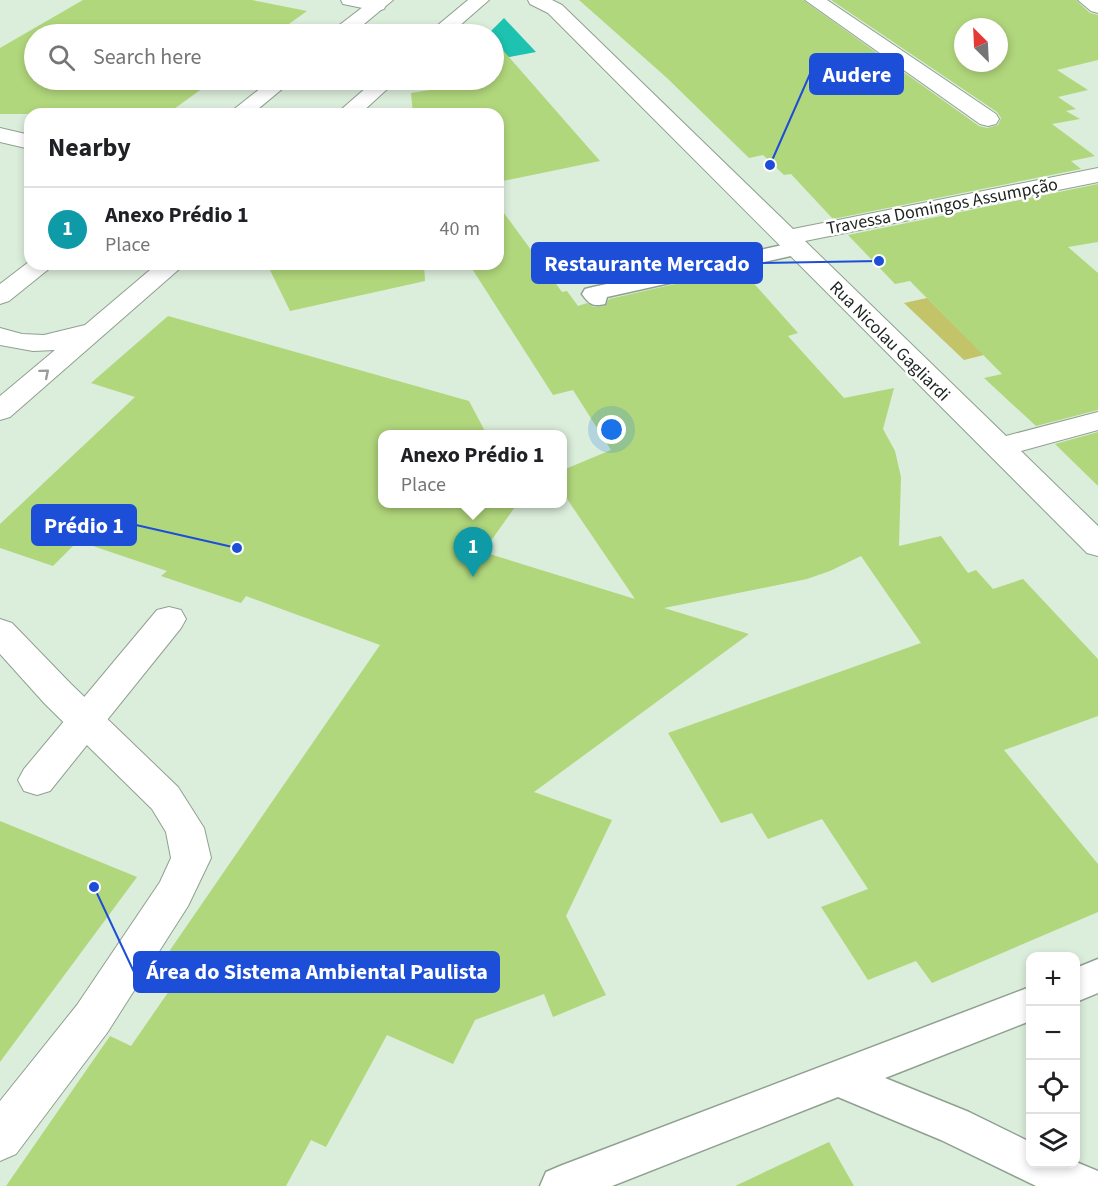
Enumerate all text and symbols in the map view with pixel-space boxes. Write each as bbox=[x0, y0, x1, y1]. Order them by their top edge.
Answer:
north arrow bbox=[954, 18, 1008, 72]
search box bbox=[24, 24, 504, 90]
icon: search bbox=[45, 41, 78, 74]
text: Search here bbox=[93, 41, 201, 73]
callout: Audere bbox=[810, 54, 903, 94]
text: Audere bbox=[822, 59, 892, 91]
text: Nearby bbox=[48, 129, 131, 166]
street label: Travessa Domingos Assumpção bbox=[824, 172, 1060, 241]
text: Anexo Prédio 1 bbox=[105, 199, 249, 231]
text: 1 bbox=[62, 215, 73, 243]
text: 40 m bbox=[440, 215, 480, 243]
text: Place bbox=[105, 231, 150, 259]
callout: Restaurante Mercado bbox=[532, 243, 762, 283]
text: Restaurante Mercado bbox=[544, 248, 750, 280]
street label: Rua Nicolau Gagliardi bbox=[824, 276, 955, 407]
one-way arrow bbox=[38, 370, 49, 381]
your location bbox=[597, 415, 626, 444]
popup bbox=[378, 430, 567, 508]
text: Anexo Prédio 1 bbox=[401, 439, 544, 471]
text: Place bbox=[401, 471, 446, 499]
callout: Prédio 1 bbox=[32, 505, 136, 545]
text: Prédio 1 bbox=[44, 510, 124, 542]
pin: 1 bbox=[454, 528, 492, 577]
callout: Área do Sistema Ambiental Paulista bbox=[134, 952, 499, 992]
map controls bbox=[1026, 952, 1080, 1168]
button: + bbox=[1026, 952, 1080, 1006]
text: Área do Sistema Ambiental Paulista bbox=[145, 956, 488, 988]
button: − bbox=[1026, 1006, 1080, 1060]
button: locate bbox=[1026, 1060, 1080, 1114]
button: layers bbox=[1026, 1114, 1080, 1168]

